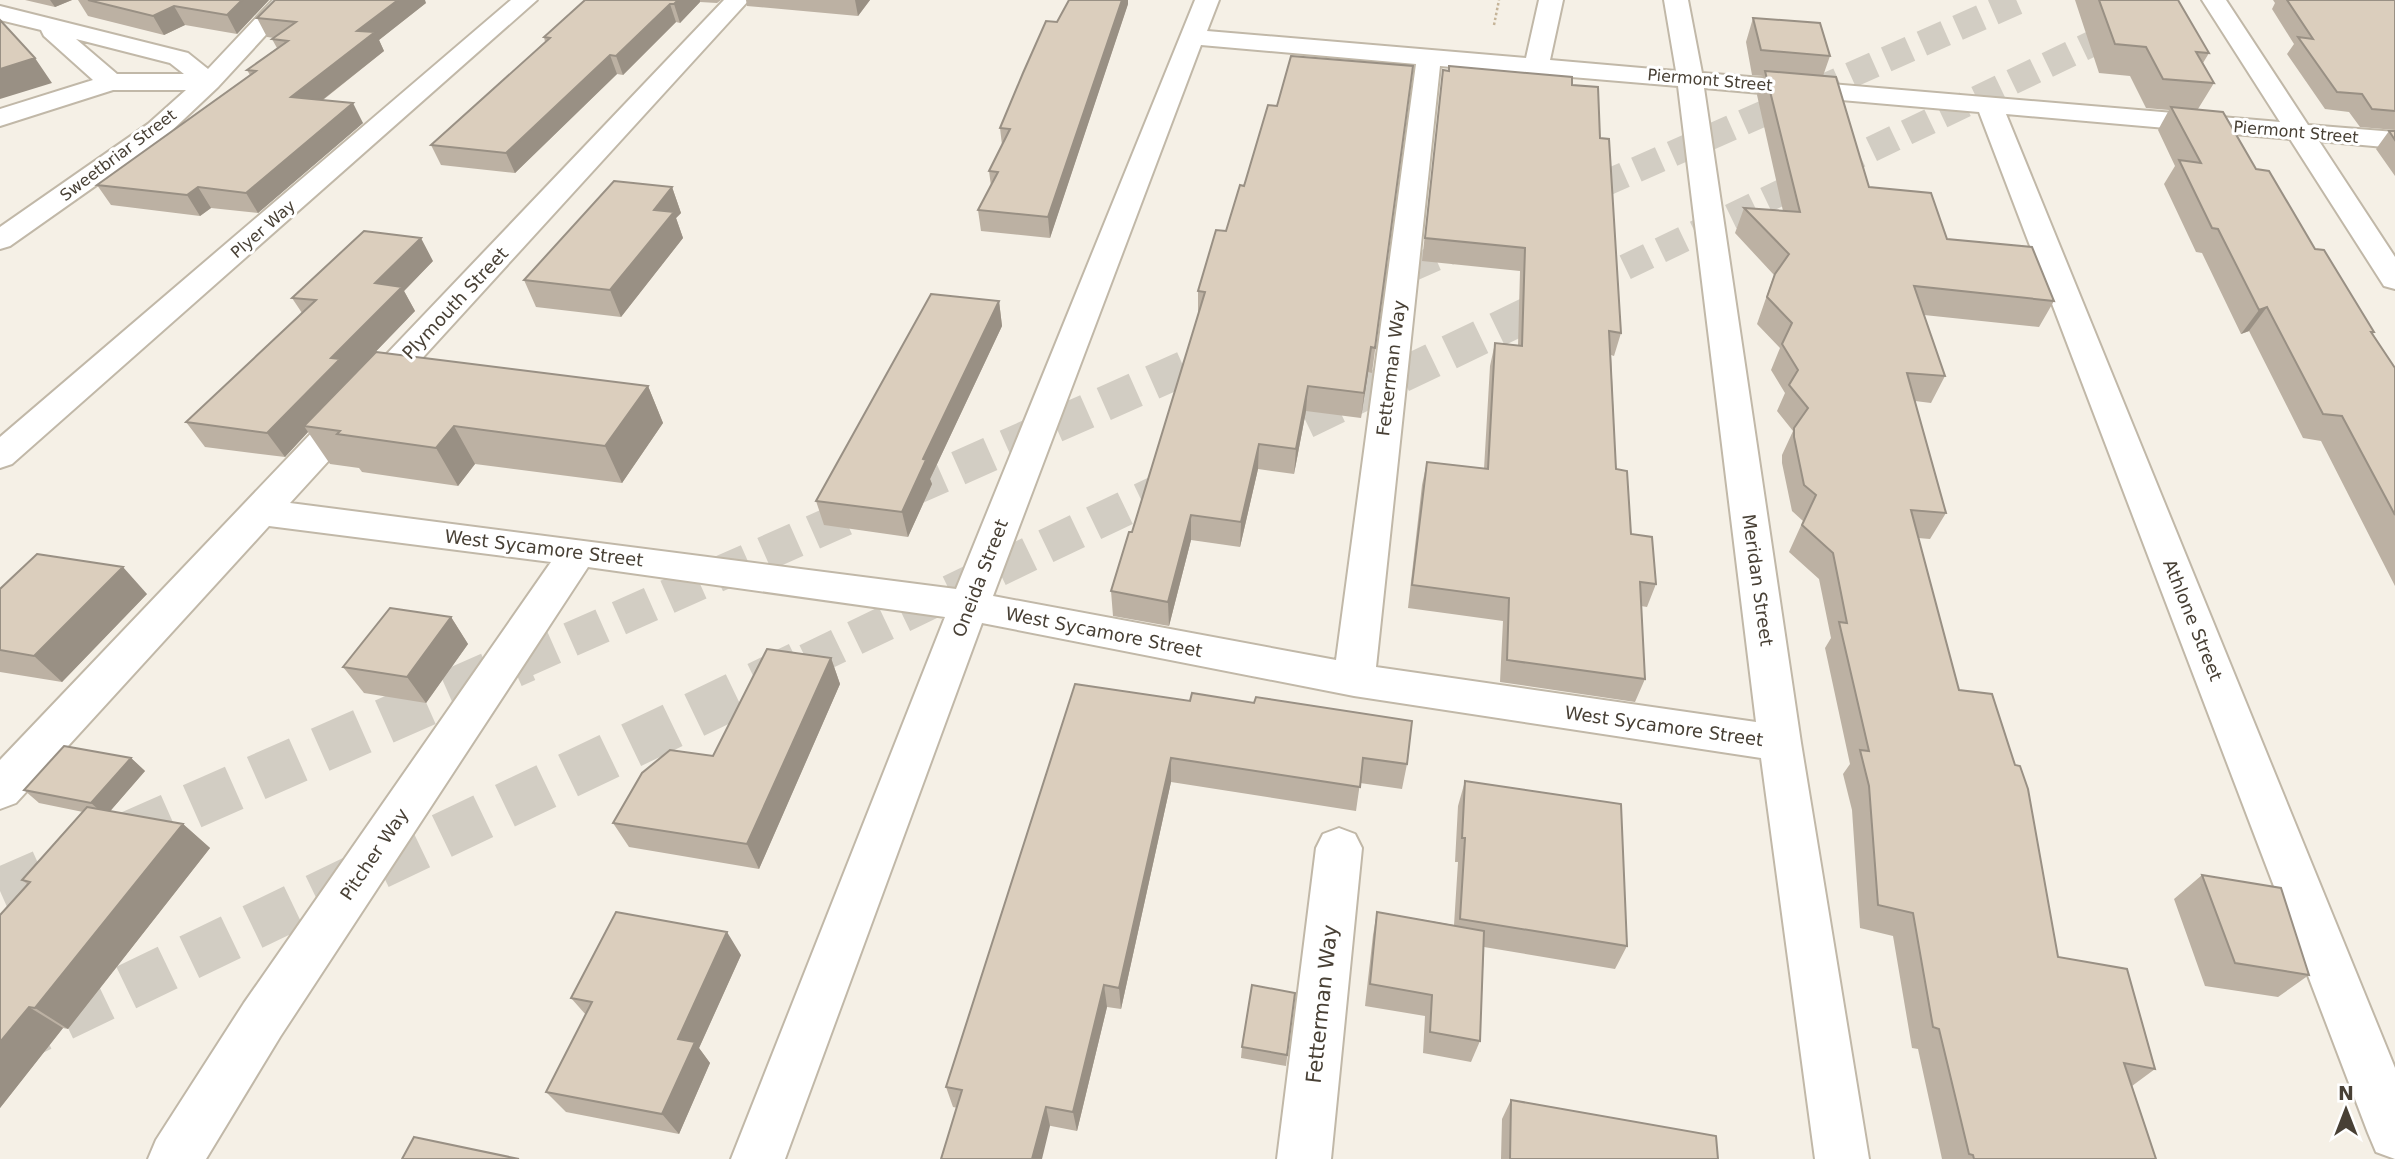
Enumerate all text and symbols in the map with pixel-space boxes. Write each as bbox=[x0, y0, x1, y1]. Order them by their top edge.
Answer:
street label: Piermont Street bbox=[1647, 65, 1773, 95]
street label: Sweetbriar Street bbox=[56, 105, 180, 205]
street label: Piermont Street bbox=[2233, 117, 2359, 147]
street label: Plyer Way bbox=[227, 196, 299, 262]
street label: Plymouth Street bbox=[398, 243, 512, 363]
street label: Fetterman Way bbox=[1372, 299, 1410, 437]
street label: Meridan Street bbox=[1738, 513, 1778, 647]
street label: Oneida Street bbox=[948, 516, 1012, 640]
street label: West Sycamore Street bbox=[443, 525, 645, 571]
street label: Athlone Street bbox=[2159, 556, 2227, 684]
street label: West Sycamore Street bbox=[1004, 603, 1204, 661]
street label: West Sycamore Street bbox=[1563, 702, 1765, 750]
street label: Pitcher Way bbox=[336, 804, 413, 904]
street label: Fetterman Way bbox=[1302, 923, 1342, 1085]
north arrow bbox=[2311, 1075, 2381, 1145]
text: N bbox=[2338, 1082, 2354, 1104]

